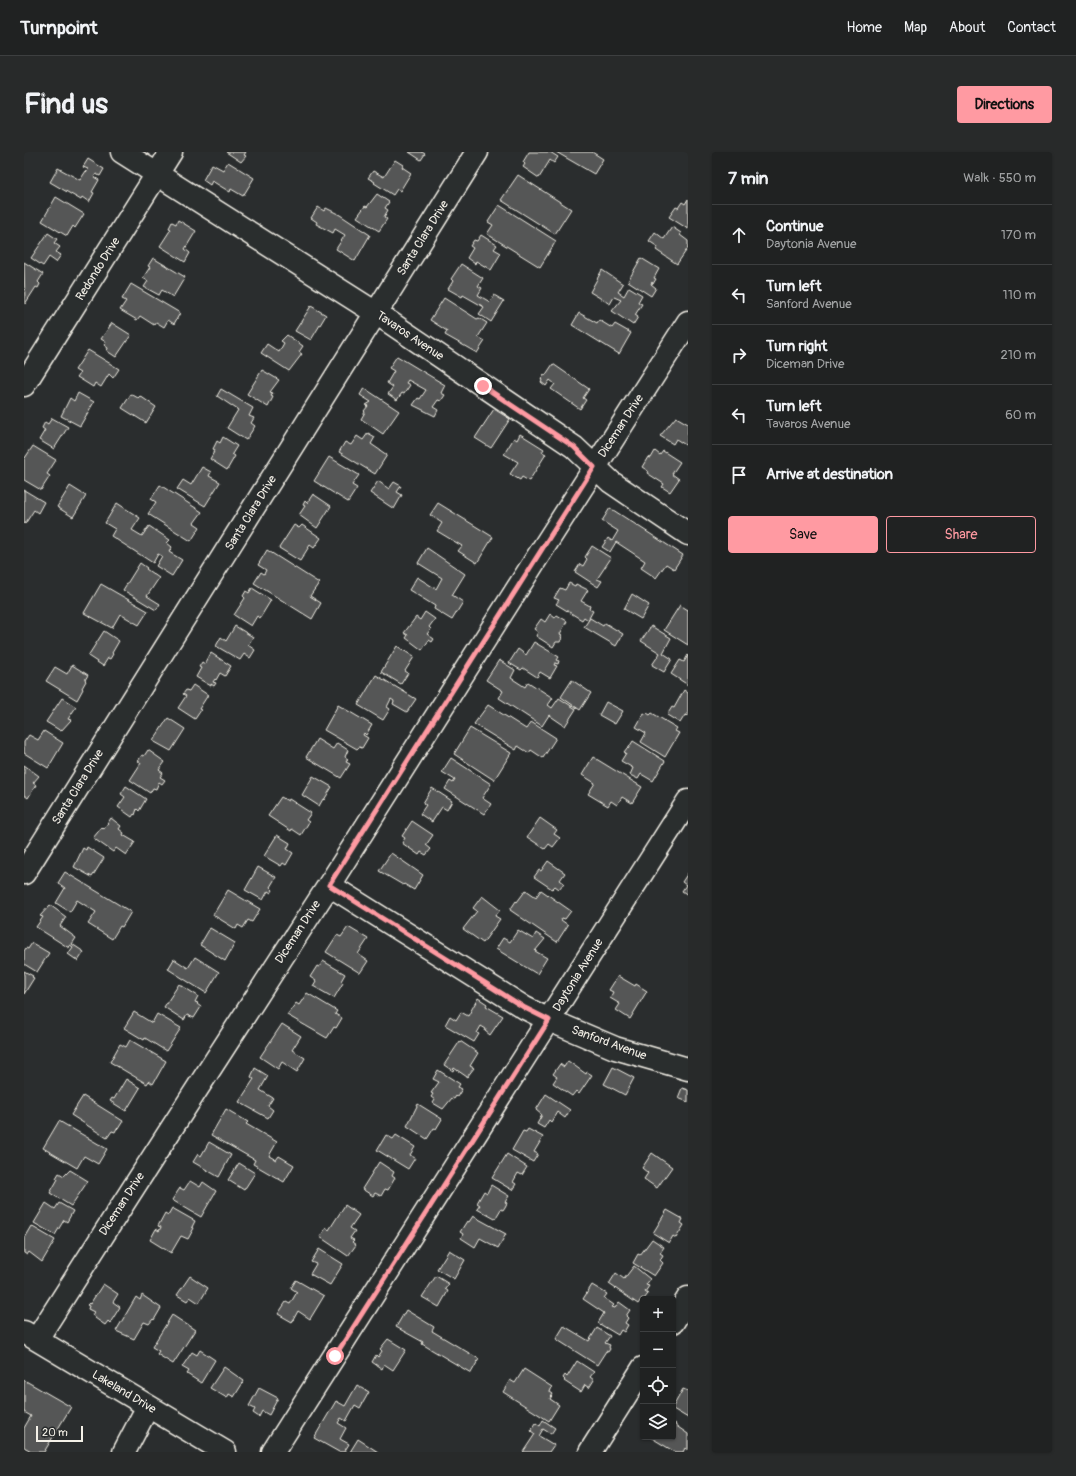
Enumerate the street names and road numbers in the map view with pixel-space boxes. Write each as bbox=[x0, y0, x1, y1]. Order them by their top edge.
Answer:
street label: Santa Clara Drive bbox=[394, 198, 452, 278]
street label: Redondo Drive bbox=[73, 234, 123, 303]
street label: Tavaros Avenue bbox=[374, 308, 447, 364]
street label: Diceman Drive bbox=[595, 391, 647, 460]
street label: Santa Clara Drive bbox=[222, 473, 280, 553]
street label: Santa Clara Drive bbox=[49, 747, 107, 827]
street label: Diceman Drive bbox=[272, 897, 324, 966]
street label: Daytonia Avenue bbox=[550, 936, 606, 1014]
street label: Sanford Avenue bbox=[569, 1022, 649, 1064]
street label: Diceman Drive bbox=[96, 1169, 148, 1238]
street label: Lakeland Drive bbox=[89, 1367, 159, 1417]

